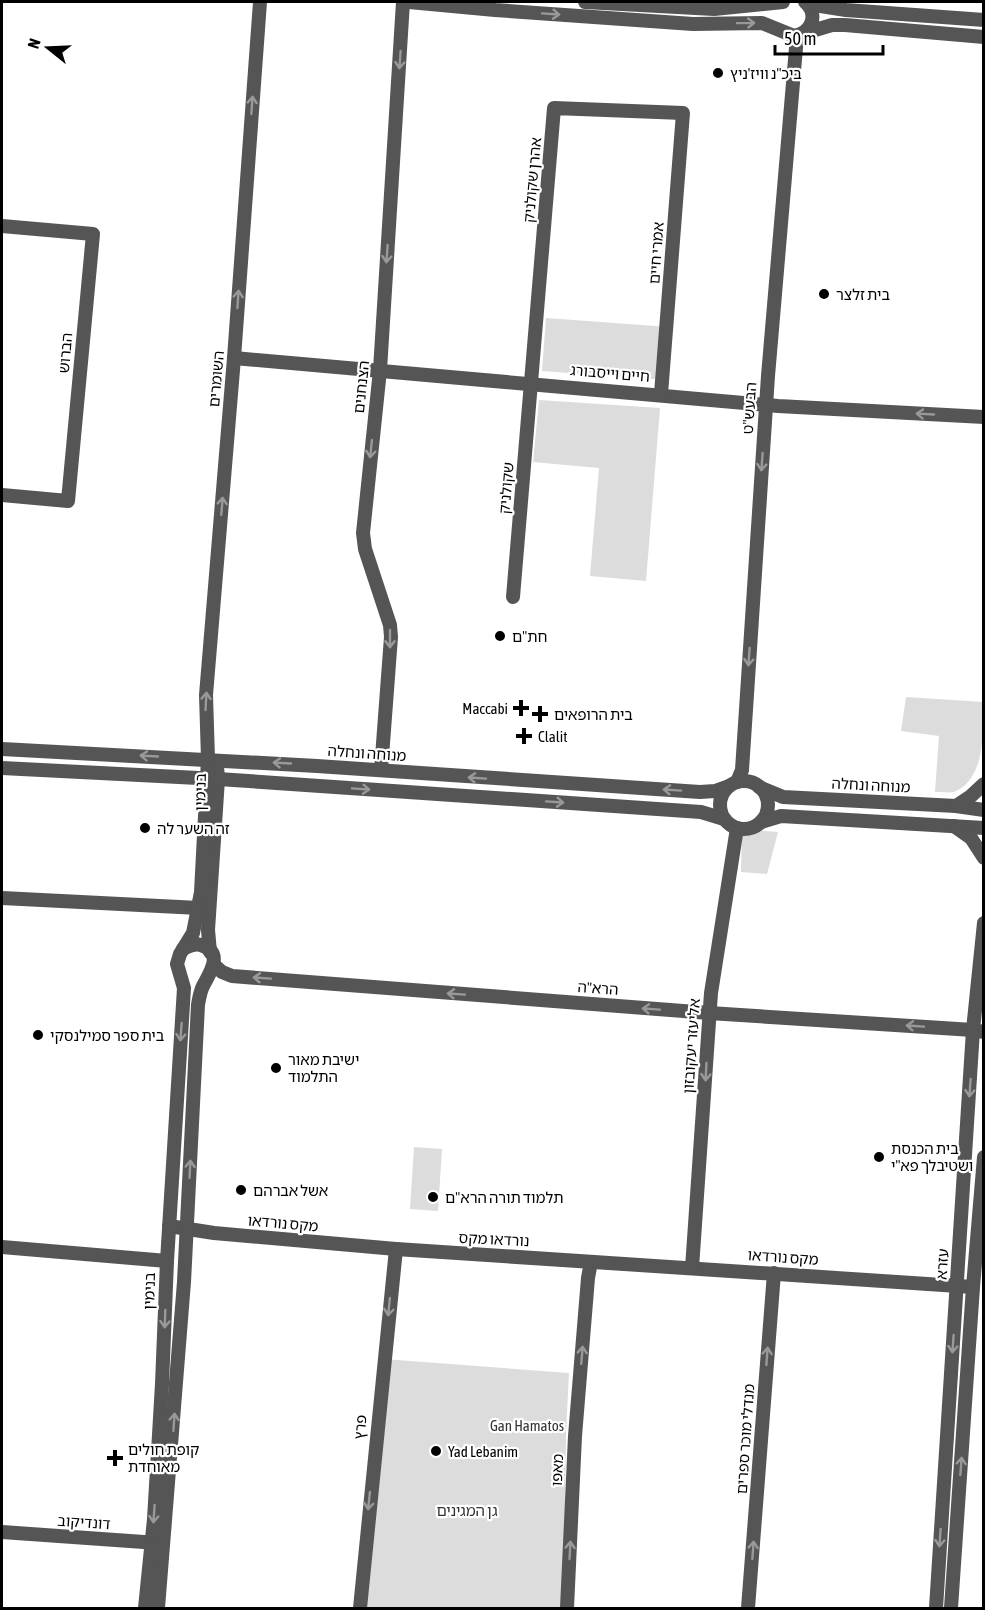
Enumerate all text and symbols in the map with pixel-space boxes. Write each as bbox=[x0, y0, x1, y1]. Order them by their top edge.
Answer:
one-way arrow bbox=[541, 8, 561, 19]
one-way arrow bbox=[735, 17, 755, 28]
north arrow bbox=[18, 18, 78, 78]
scale bar bbox=[775, 18, 883, 56]
text: 50 m bbox=[784, 28, 816, 49]
text: N bbox=[24, 36, 44, 51]
one-way arrow bbox=[394, 49, 405, 69]
place label: ביכ"נ וויז'ניץ bbox=[730, 65, 802, 82]
marker: ביכ"נ וויז'ניץ bbox=[711, 66, 725, 80]
one-way arrow bbox=[246, 95, 257, 115]
street label: אהרן שקולניק bbox=[520, 137, 544, 223]
street label: אמרי חיים bbox=[645, 221, 667, 285]
one-way arrow bbox=[382, 244, 393, 264]
place label: בית זלצר bbox=[836, 286, 890, 303]
marker: בית זלצר bbox=[817, 287, 831, 301]
one-way arrow bbox=[233, 290, 244, 310]
street label: הברוש bbox=[55, 332, 75, 374]
street label: השומרים bbox=[205, 350, 227, 408]
street label: הצנחנים bbox=[350, 360, 372, 414]
street label: חיים וייסבורג bbox=[569, 361, 651, 385]
street label: הבעש"ט bbox=[739, 381, 759, 435]
one-way arrow bbox=[916, 408, 936, 419]
one-way arrow bbox=[366, 438, 377, 458]
one-way arrow bbox=[756, 452, 767, 472]
street label: שקולניק bbox=[495, 461, 517, 515]
one-way arrow bbox=[217, 497, 228, 517]
place label: חת"ם bbox=[512, 628, 547, 645]
one-way arrow bbox=[384, 629, 396, 649]
marker: חת"ם bbox=[493, 629, 507, 643]
one-way arrow bbox=[743, 646, 754, 666]
one-way arrow bbox=[201, 691, 212, 711]
marker: Maccabi bbox=[512, 699, 530, 717]
place label: Maccabi bbox=[462, 700, 508, 717]
marker: בית הרופאים bbox=[531, 705, 549, 723]
place label: בית הרופאים bbox=[554, 706, 633, 723]
marker: Clalit bbox=[515, 727, 533, 745]
place label: Clalit bbox=[538, 728, 567, 745]
street label: מנוחה ונחלה bbox=[327, 742, 407, 764]
one-way arrow bbox=[140, 751, 160, 762]
one-way arrow bbox=[273, 758, 293, 769]
one-way arrow bbox=[468, 772, 487, 783]
street label: בנימין bbox=[191, 773, 209, 811]
street label: מנוחה ונחלה bbox=[831, 774, 911, 796]
one-way arrow bbox=[350, 783, 370, 794]
one-way arrow bbox=[662, 784, 682, 795]
one-way arrow bbox=[545, 797, 565, 808]
place label: זה השער לה bbox=[157, 820, 230, 837]
marker: זה השער לה bbox=[138, 821, 152, 835]
one-way arrow bbox=[252, 972, 272, 983]
street label: הרא"ה bbox=[577, 978, 619, 998]
one-way arrow bbox=[447, 988, 467, 999]
street label: אליעזר יעקובזון bbox=[679, 998, 703, 1094]
one-way arrow bbox=[641, 1003, 661, 1014]
one-way arrow bbox=[906, 1020, 926, 1031]
one-way arrow bbox=[176, 1022, 187, 1042]
place label: בית ספר סמילנסקי bbox=[50, 1027, 165, 1044]
marker: בית ספר סמילנסקי bbox=[31, 1028, 45, 1042]
place label: ישיבת מאור התלמוד bbox=[288, 1051, 359, 1085]
marker: ישיבת מאור התלמוד bbox=[269, 1061, 283, 1075]
one-way arrow bbox=[700, 1061, 711, 1081]
one-way arrow bbox=[964, 1078, 975, 1098]
place label: בית הכנסת ושטיבלך פא"י bbox=[891, 1140, 973, 1174]
marker: בית הכנסת ושטיבלך פא"י bbox=[872, 1150, 886, 1164]
one-way arrow bbox=[184, 1160, 196, 1180]
place label: אשל אברהם bbox=[253, 1182, 328, 1199]
marker: אשל אברהם bbox=[234, 1183, 248, 1197]
place label: תלמוד תורה הרא"ם bbox=[445, 1189, 563, 1206]
marker: תלמוד תורה הרא"ם bbox=[426, 1190, 440, 1204]
street label: מקס נורדאו bbox=[247, 1211, 319, 1235]
street label: נורדאו מקס bbox=[458, 1229, 530, 1249]
street label: מקס נורדאו bbox=[747, 1246, 819, 1268]
street label: עזרא bbox=[932, 1248, 952, 1280]
street label: בנימין bbox=[140, 1271, 158, 1310]
one-way arrow bbox=[384, 1297, 395, 1317]
one-way arrow bbox=[159, 1309, 170, 1329]
one-way arrow bbox=[947, 1333, 958, 1353]
one-way arrow bbox=[577, 1346, 588, 1366]
one-way arrow bbox=[762, 1346, 773, 1366]
street label: מנדלי מוכר ספרים bbox=[733, 1383, 757, 1495]
one-way arrow bbox=[168, 1413, 179, 1433]
street label: פרץ bbox=[350, 1414, 370, 1440]
park label: Gan Hamatos bbox=[490, 1417, 564, 1434]
place label: קופת חולים מאוחדת bbox=[128, 1441, 199, 1475]
place label: Yad Lebanim bbox=[448, 1443, 518, 1460]
marker: Yad Lebanim bbox=[429, 1444, 443, 1458]
marker: קופת חולים מאוחדת bbox=[106, 1449, 124, 1467]
street label: מאפו bbox=[548, 1453, 566, 1487]
one-way arrow bbox=[955, 1457, 966, 1477]
one-way arrow bbox=[363, 1491, 374, 1511]
park label: גן המגינים bbox=[436, 1502, 498, 1519]
one-way arrow bbox=[148, 1503, 159, 1523]
street label: דונדיקוב bbox=[57, 1512, 111, 1532]
one-way arrow bbox=[935, 1528, 946, 1548]
one-way arrow bbox=[564, 1541, 575, 1561]
one-way arrow bbox=[748, 1541, 759, 1561]

